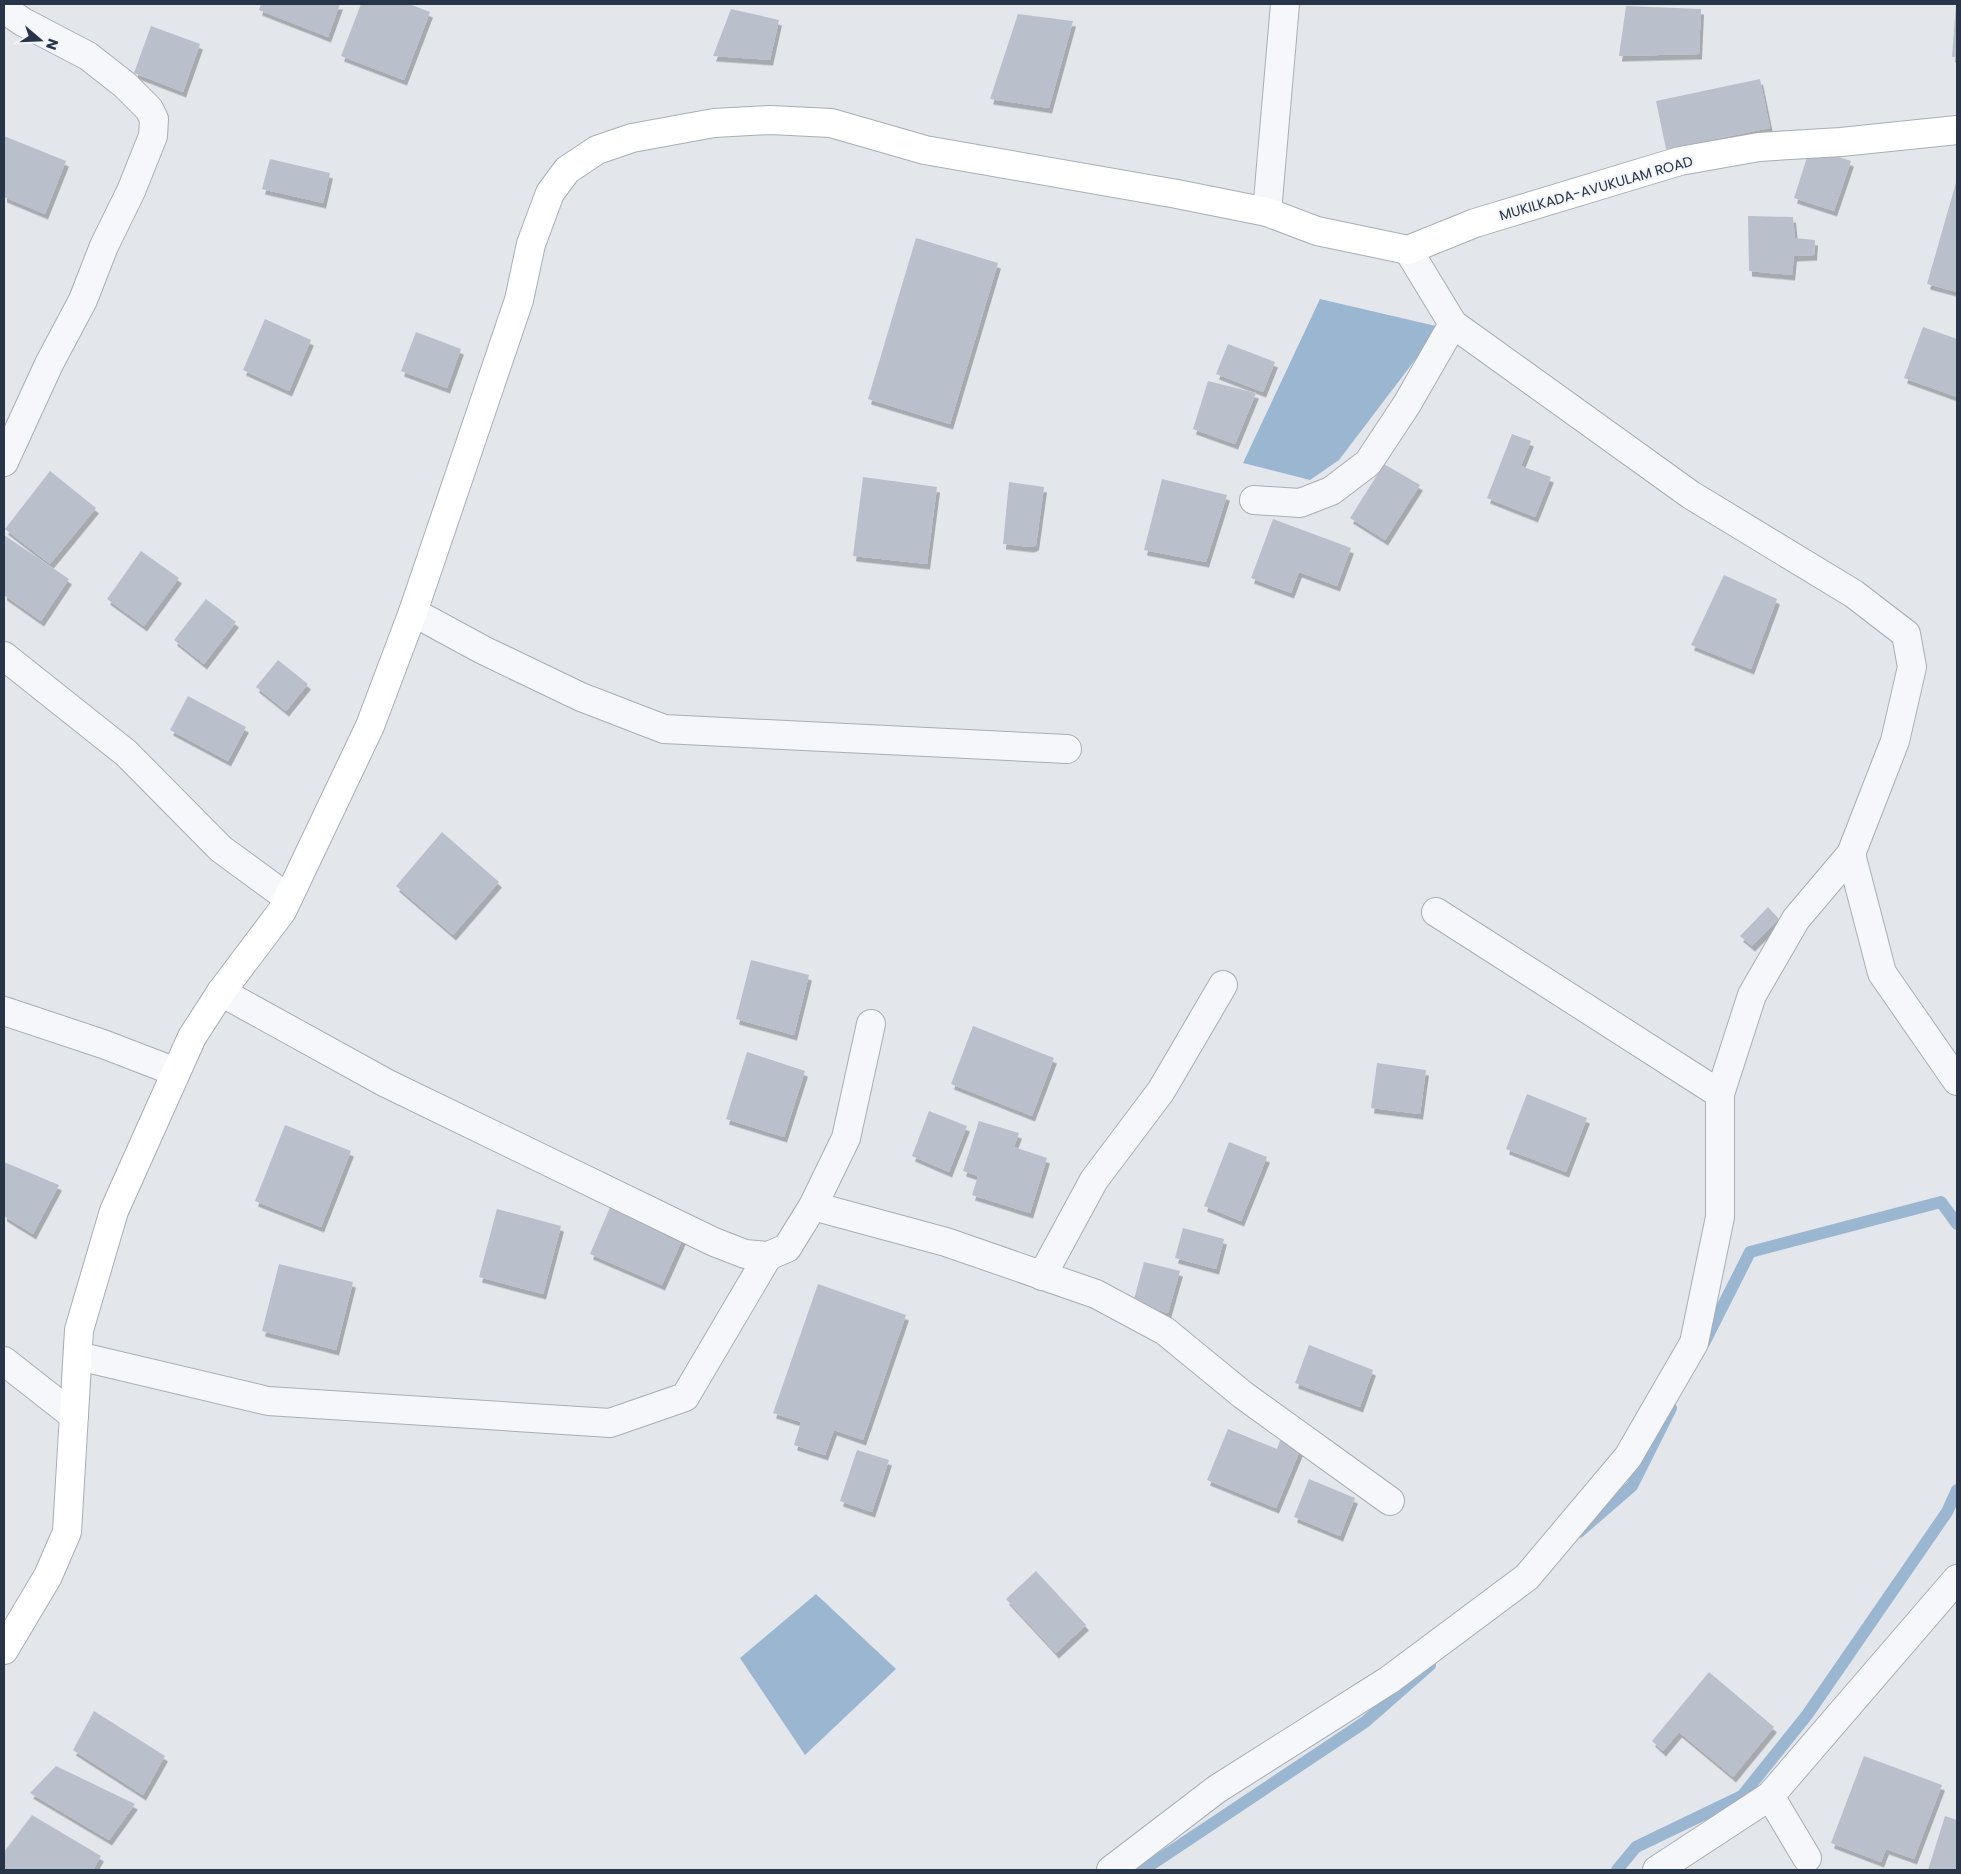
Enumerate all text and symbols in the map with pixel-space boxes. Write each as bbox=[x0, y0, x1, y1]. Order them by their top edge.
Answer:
north arrow bbox=[15, 15, 65, 65]
text: N bbox=[41, 36, 63, 52]
street label: MUKILKADA-AVUKULAM ROAD bbox=[1497, 151, 1695, 225]

